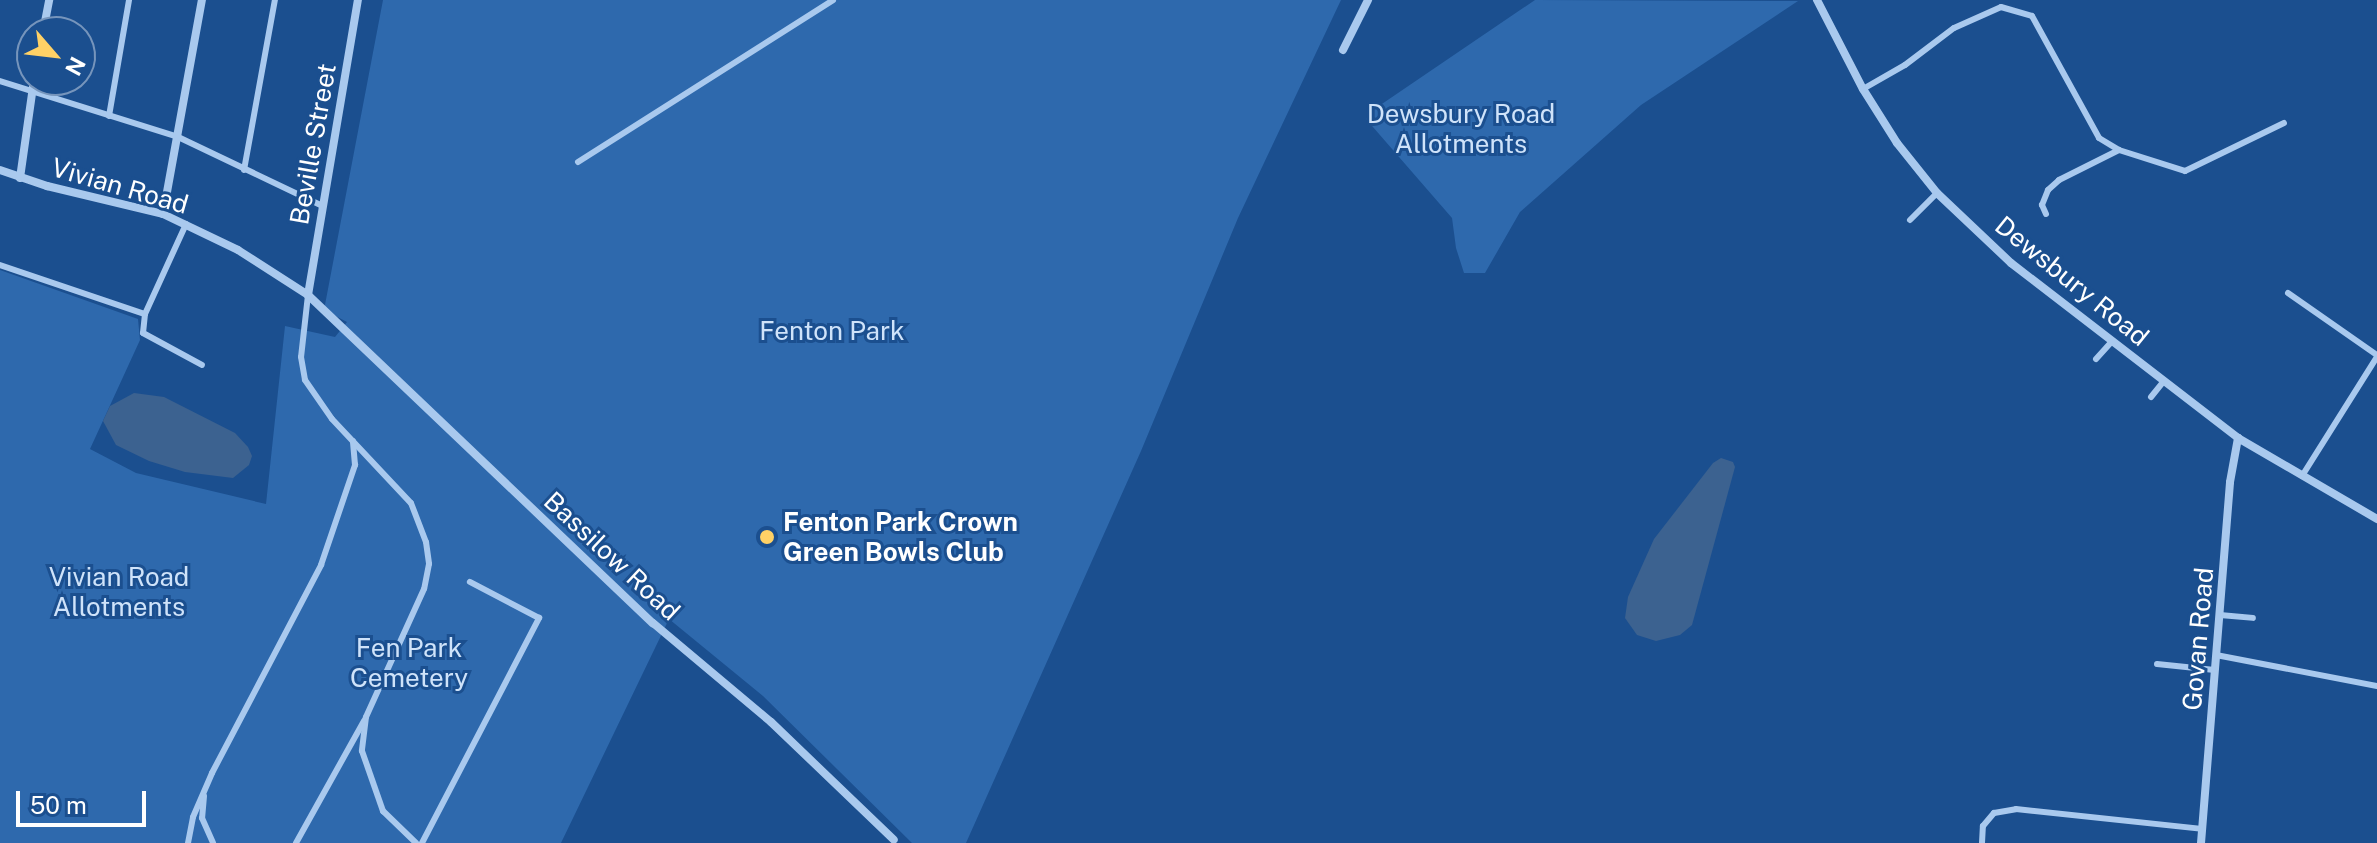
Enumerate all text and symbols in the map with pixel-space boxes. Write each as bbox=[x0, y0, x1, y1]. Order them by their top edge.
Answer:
north arrow bbox=[16, 16, 96, 96]
text: N bbox=[60, 53, 91, 80]
street label: Beville Street bbox=[283, 61, 343, 227]
park label: Dewsbury Road Allotments bbox=[1367, 98, 1555, 160]
street label: Vivian Road bbox=[48, 152, 192, 220]
street label: Dewsbury Road bbox=[1989, 209, 2155, 353]
park label: Fenton Park bbox=[759, 315, 905, 347]
street label: Bassilow Road bbox=[538, 485, 686, 627]
place label: Fenton Park Crown Green Bowls Club bbox=[783, 506, 1018, 568]
marker: Fenton Park Crown Green Bowls Club bbox=[758, 528, 776, 546]
park label: Vivian Road Allotments bbox=[49, 561, 189, 622]
street label: Govan Road bbox=[2176, 566, 2220, 712]
park label: Fen Park Cemetery bbox=[350, 632, 468, 694]
scale bar bbox=[20, 775, 150, 825]
text: 50 m bbox=[30, 791, 87, 819]

